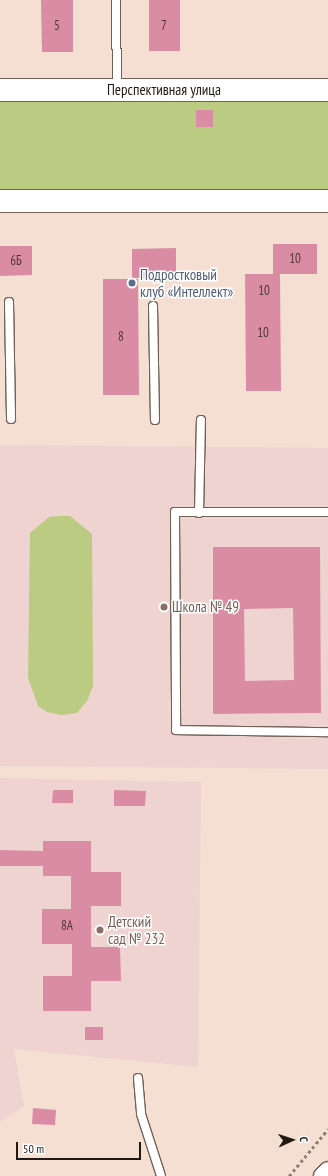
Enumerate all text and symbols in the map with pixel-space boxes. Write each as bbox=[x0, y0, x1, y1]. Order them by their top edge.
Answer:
house number: 5 bbox=[54, 18, 60, 34]
house number: 7 bbox=[161, 18, 167, 34]
street label: Перспективная улица bbox=[107, 81, 221, 99]
house number: 10 bbox=[289, 251, 301, 267]
house number: 6Б bbox=[10, 253, 22, 269]
place label: Подростковый клуб «Интеллект» bbox=[140, 265, 233, 300]
marker: Подростковый клуб «Интеллект» bbox=[127, 278, 137, 288]
house number: 10 bbox=[258, 283, 270, 299]
house number: 10 bbox=[257, 325, 269, 341]
house number: 8 bbox=[118, 329, 124, 345]
place label: Школа № 49 bbox=[172, 598, 239, 616]
marker: Школа № 49 bbox=[159, 602, 169, 612]
place label: Детский сад № 232 bbox=[108, 912, 165, 947]
house number: 8А bbox=[61, 918, 73, 934]
marker: Детский сад № 232 bbox=[95, 925, 105, 935]
north arrow bbox=[272, 1120, 312, 1160]
scale bar bbox=[18, 1134, 143, 1160]
text: С bbox=[297, 1136, 311, 1142]
text: 50 m bbox=[23, 1141, 44, 1156]

